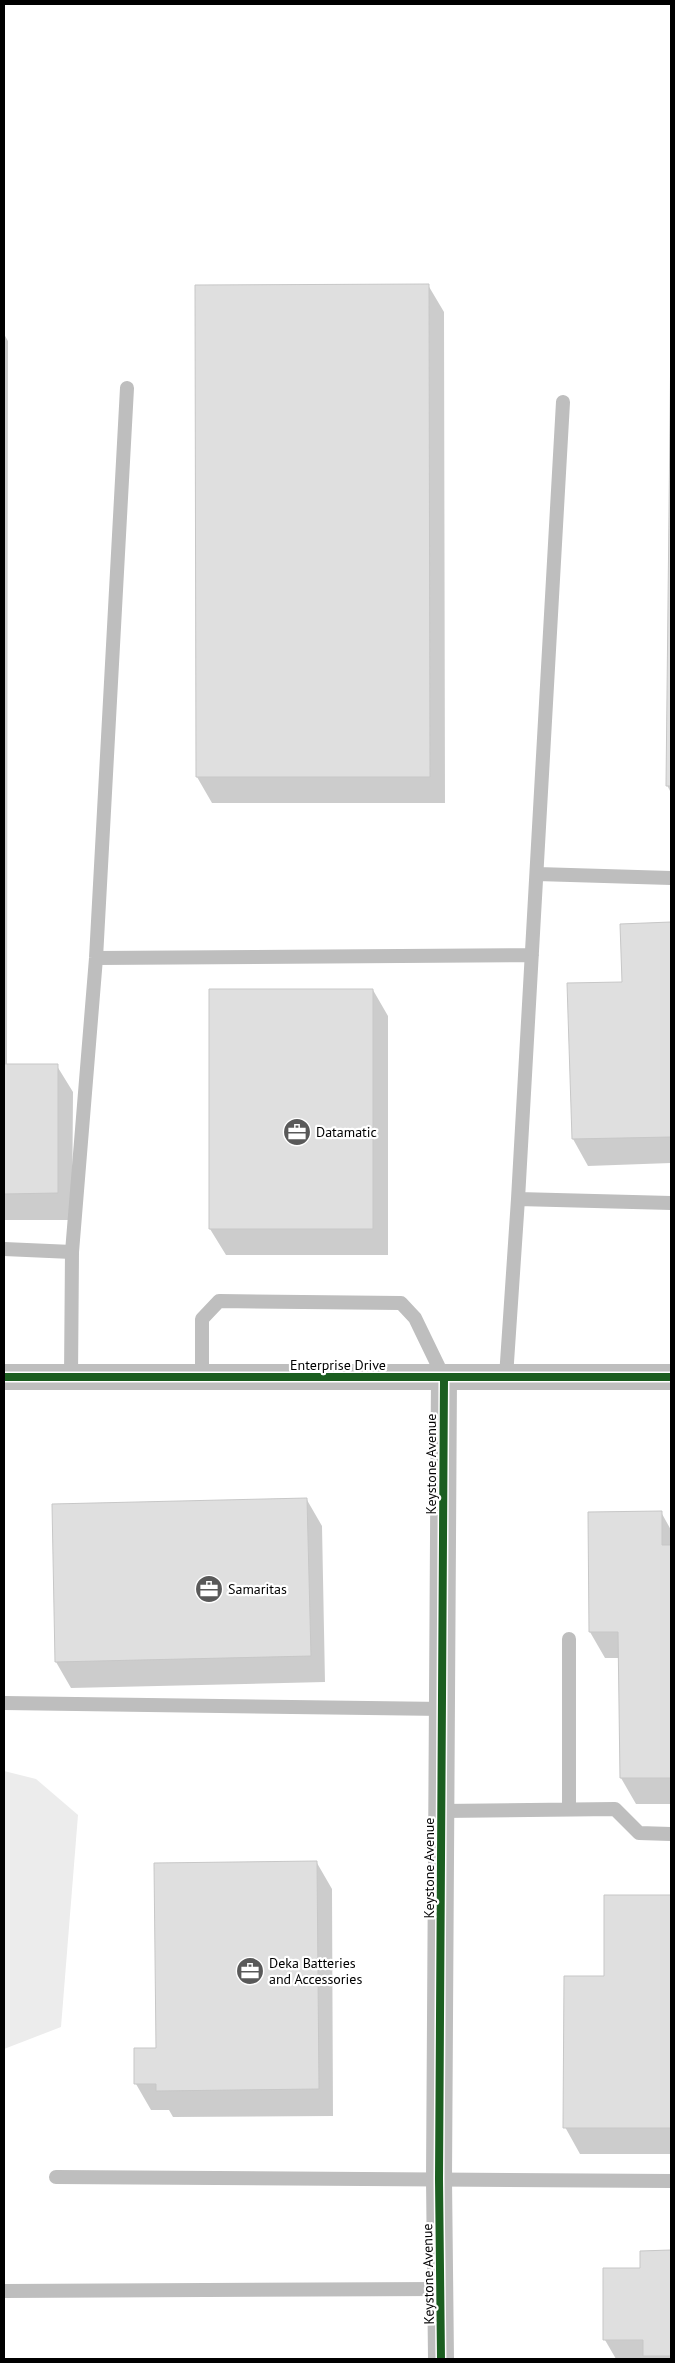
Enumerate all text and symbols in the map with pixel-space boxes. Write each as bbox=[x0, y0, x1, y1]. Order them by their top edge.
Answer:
office icon: Datamatic bbox=[282, 1117, 312, 1147]
place label: Datamatic bbox=[316, 1123, 377, 1141]
street label: Enterprise Drive bbox=[290, 1356, 386, 1374]
street label: Keystone Avenue bbox=[422, 1414, 440, 1514]
office icon: Samaritas bbox=[194, 1574, 224, 1604]
place label: Samaritas bbox=[228, 1580, 287, 1598]
street label: Keystone Avenue bbox=[420, 1818, 438, 1918]
place label: Deka Batteries and Accessories bbox=[269, 1954, 362, 1988]
office icon: Deka Batteries and Accessories bbox=[235, 1956, 265, 1986]
street label: Keystone Avenue bbox=[418, 2223, 438, 2325]

